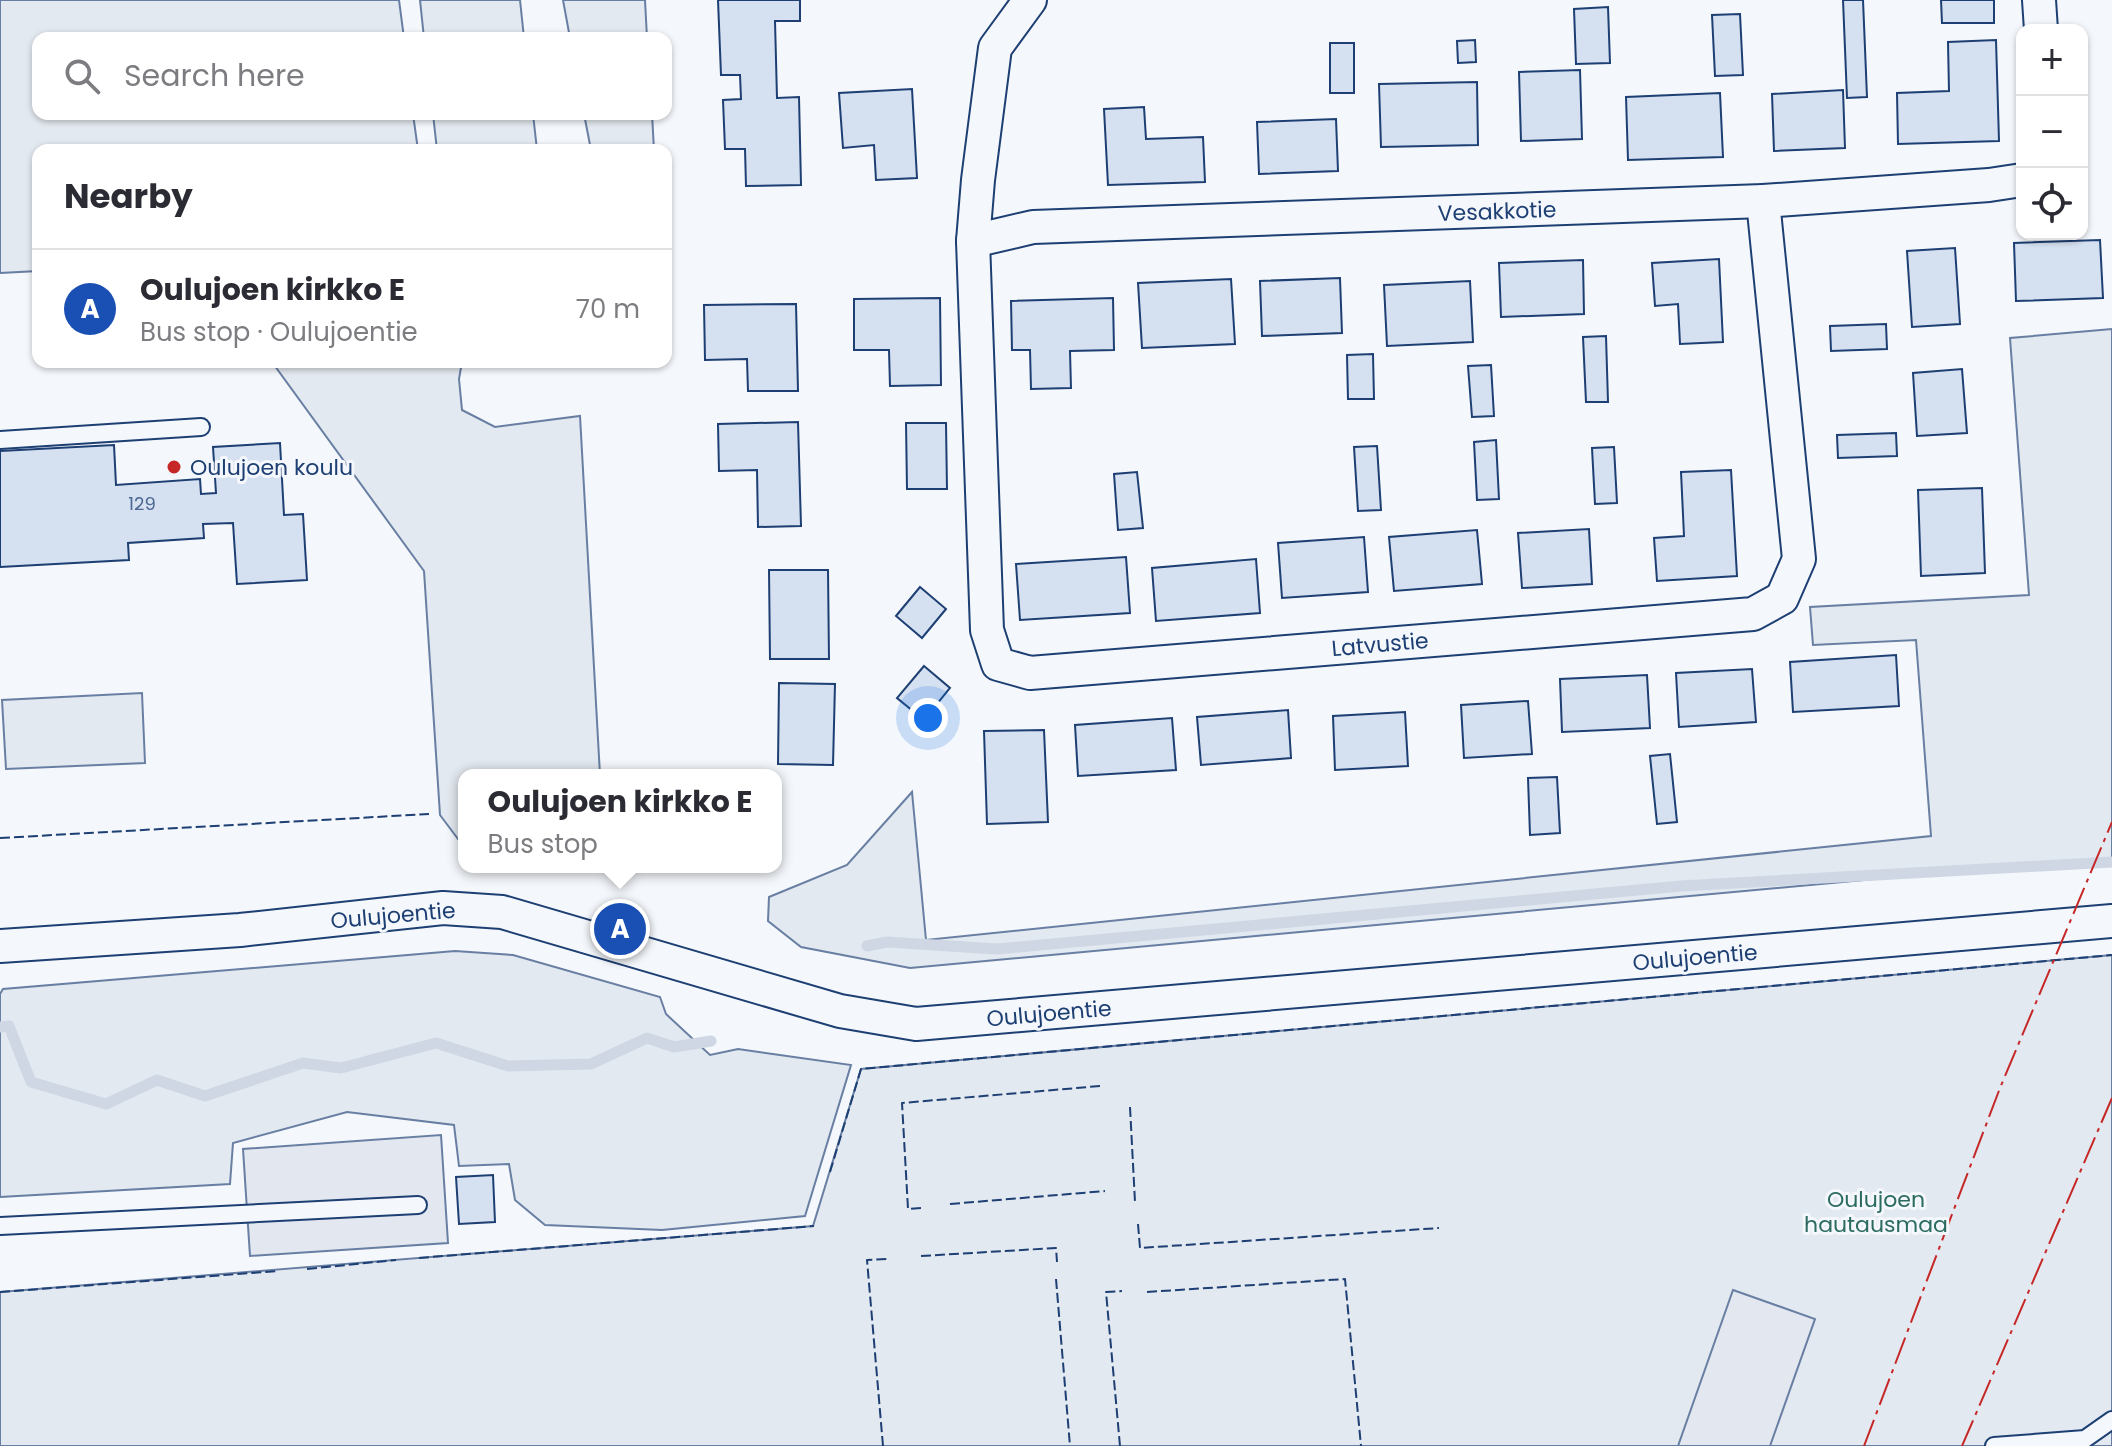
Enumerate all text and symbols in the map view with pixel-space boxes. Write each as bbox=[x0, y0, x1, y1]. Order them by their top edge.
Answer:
map controls bbox=[2016, 24, 2088, 240]
button: + bbox=[2016, 24, 2088, 96]
search box bbox=[32, 32, 672, 120]
icon: search bbox=[60, 54, 104, 98]
text: Search here bbox=[124, 54, 305, 97]
button: − bbox=[2016, 96, 2088, 168]
button: locate bbox=[2016, 168, 2088, 240]
text: Nearby bbox=[64, 172, 193, 220]
street label: Vesakkotie bbox=[1437, 194, 1557, 229]
text: Oulujoen kirkko E bbox=[140, 268, 405, 311]
text: A bbox=[80, 291, 100, 327]
text: 70 m bbox=[576, 291, 640, 327]
text: Bus stop · Oulujoentie bbox=[140, 314, 418, 350]
place label: Oulujoen koulu bbox=[190, 452, 353, 483]
marker: Oulujoen koulu bbox=[165, 458, 183, 476]
house number: 129 bbox=[128, 491, 156, 516]
street label: Latvustie bbox=[1330, 625, 1430, 664]
your location bbox=[908, 698, 948, 738]
popup bbox=[458, 769, 782, 873]
text: Oulujoen kirkko E bbox=[488, 780, 752, 823]
text: Bus stop bbox=[488, 826, 598, 862]
street label: Oulujoentie bbox=[329, 895, 457, 936]
pin: A bbox=[594, 899, 646, 959]
street label: Oulujoentie bbox=[1631, 937, 1759, 978]
street label: Oulujoentie bbox=[985, 993, 1113, 1034]
park label: Oulujoen hautausmaa bbox=[1804, 1184, 1948, 1240]

